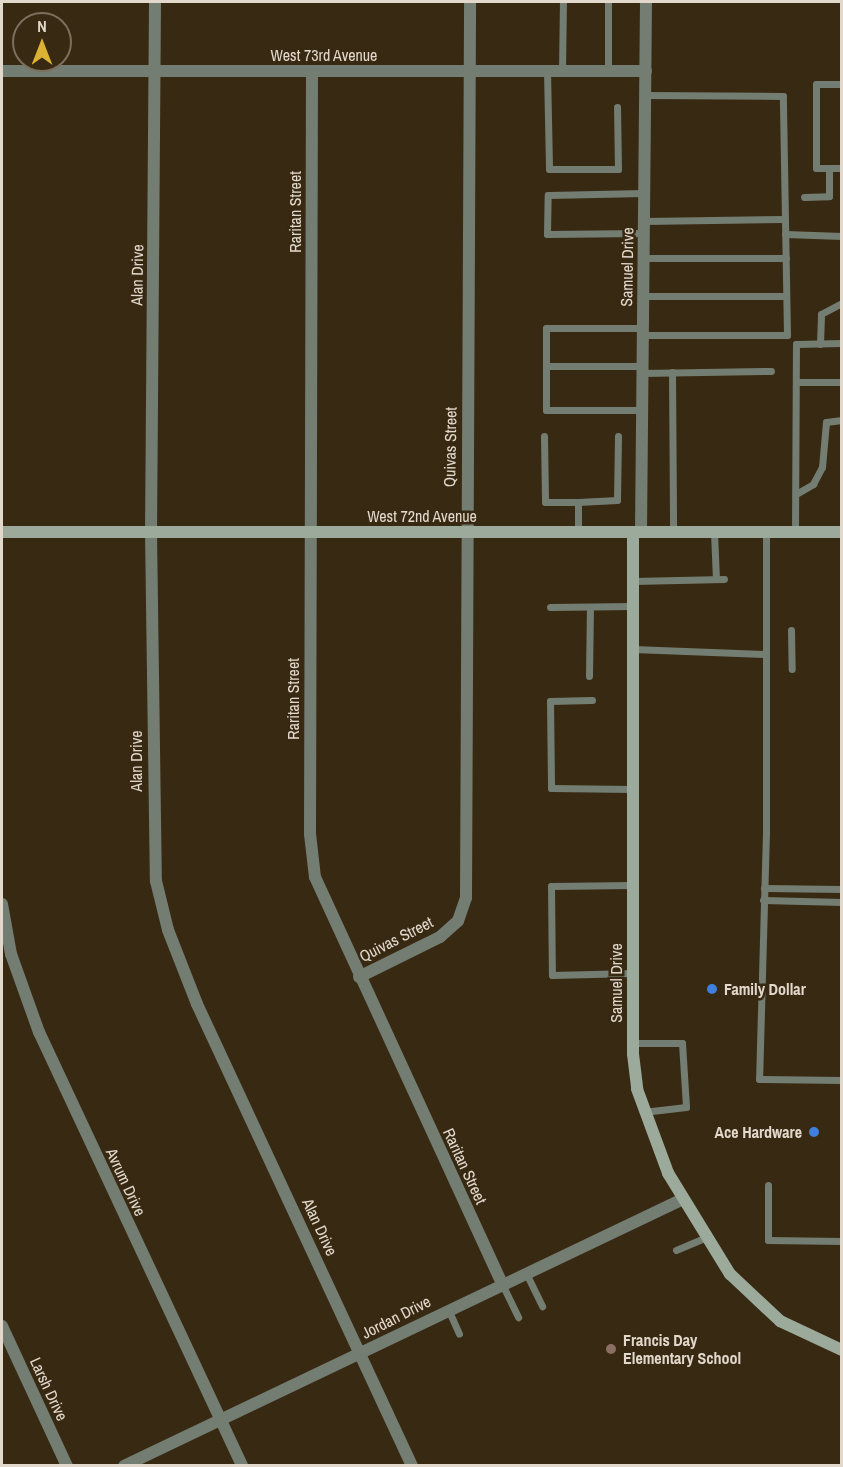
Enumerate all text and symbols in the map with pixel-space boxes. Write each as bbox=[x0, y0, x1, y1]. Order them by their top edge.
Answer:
north arrow bbox=[12, 12, 72, 72]
text: N bbox=[37, 15, 47, 37]
street label: West 73rd Avenue bbox=[270, 45, 378, 65]
street label: Raritan Street bbox=[285, 171, 305, 253]
street label: Samuel Drive bbox=[617, 227, 637, 307]
street label: Alan Drive bbox=[127, 244, 147, 306]
street label: Quivas Street bbox=[440, 407, 460, 487]
street label: West 72nd Avenue bbox=[367, 506, 477, 526]
street label: Raritan Street bbox=[283, 658, 303, 740]
street label: Alan Drive bbox=[126, 730, 146, 792]
street label: Quivas Street bbox=[356, 912, 436, 966]
street label: Samuel Drive bbox=[606, 943, 626, 1023]
place label: Family Dollar bbox=[724, 979, 806, 999]
marker: Family Dollar bbox=[705, 982, 719, 996]
place label: Ace Hardware bbox=[714, 1122, 802, 1142]
street label: Raritan Street bbox=[439, 1125, 491, 1207]
marker: Ace Hardware bbox=[807, 1125, 821, 1139]
street label: Avrum Drive bbox=[102, 1145, 150, 1219]
street label: Alan Drive bbox=[298, 1195, 342, 1259]
street label: Jordan Drive bbox=[358, 1291, 434, 1343]
place label: Francis Day Elementary School bbox=[623, 1330, 741, 1368]
marker: Francis Day Elementary School bbox=[604, 1342, 618, 1356]
street label: Larsh Drive bbox=[26, 1354, 72, 1424]

